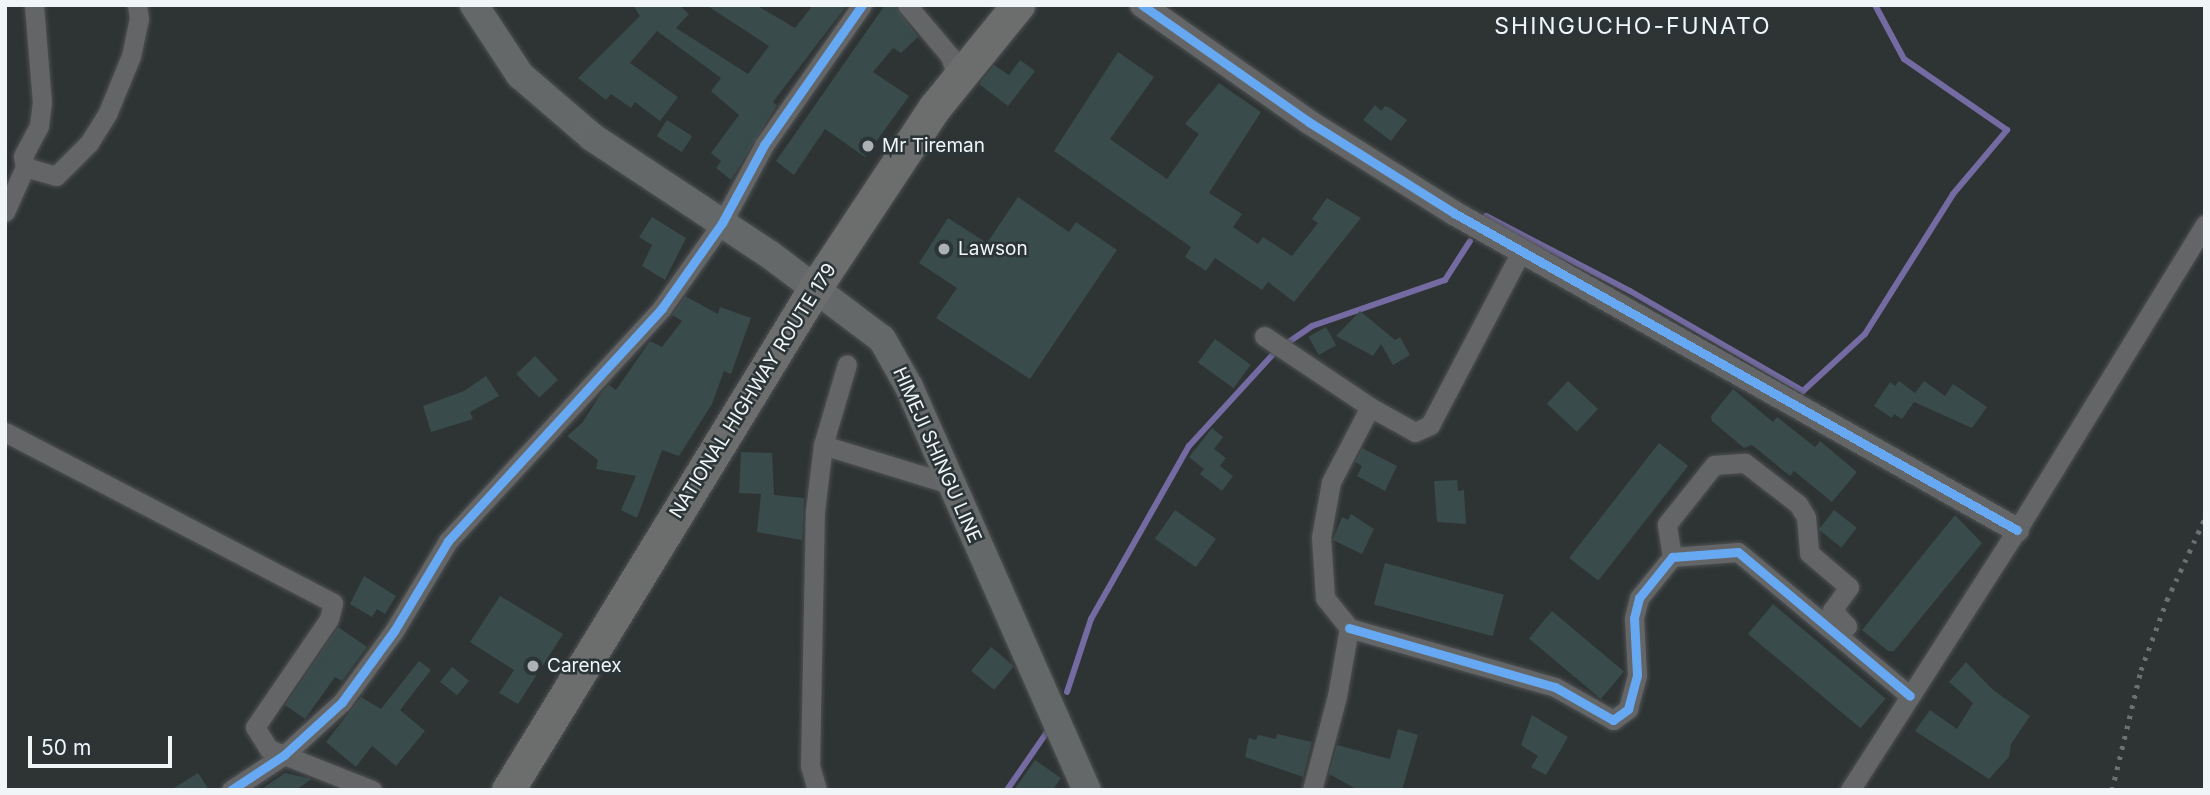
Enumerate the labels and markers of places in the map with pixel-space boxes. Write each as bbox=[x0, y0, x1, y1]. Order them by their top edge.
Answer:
place label: Mr Tireman bbox=[882, 135, 985, 157]
marker: Mr Tireman bbox=[860, 138, 876, 154]
place label: Lawson bbox=[958, 238, 1028, 260]
marker: Lawson bbox=[936, 241, 952, 257]
place label: Carenex bbox=[547, 655, 622, 677]
marker: Carenex bbox=[525, 658, 541, 674]

